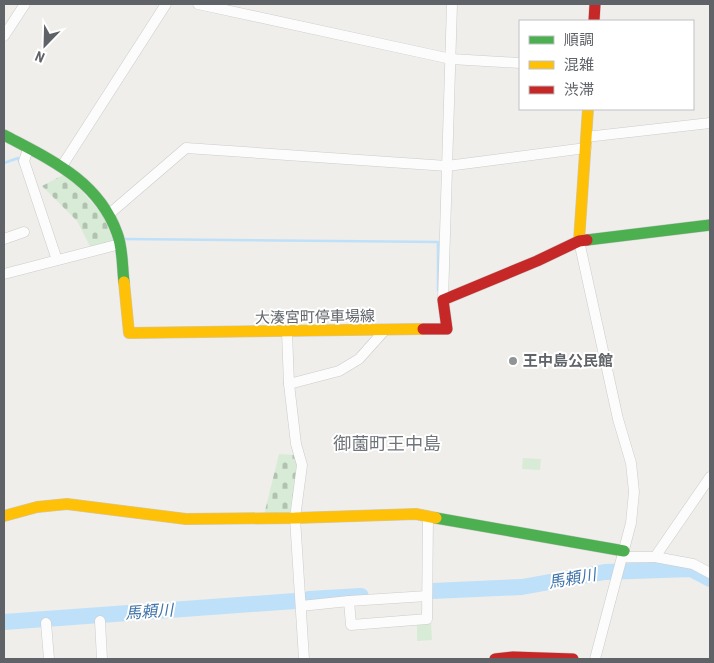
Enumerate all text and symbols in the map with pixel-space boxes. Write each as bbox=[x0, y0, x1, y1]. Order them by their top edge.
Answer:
north arrow bbox=[20, 20, 70, 70]
legend bbox=[519, 20, 694, 110]
text: 順調 bbox=[564, 31, 594, 49]
text: N bbox=[33, 48, 47, 66]
text: 混雑 bbox=[564, 56, 594, 74]
text: 渋滞 bbox=[564, 81, 594, 99]
street label: 大湊宮町停車場線 bbox=[255, 307, 375, 327]
place label: 王中島公民館 bbox=[523, 352, 613, 370]
marker: 王中島公民館 bbox=[507, 355, 519, 367]
district label: 御薗町王中島 bbox=[333, 433, 441, 454]
water label: 馬頼川 bbox=[547, 565, 599, 592]
water label: 馬頼川 bbox=[124, 600, 176, 623]

